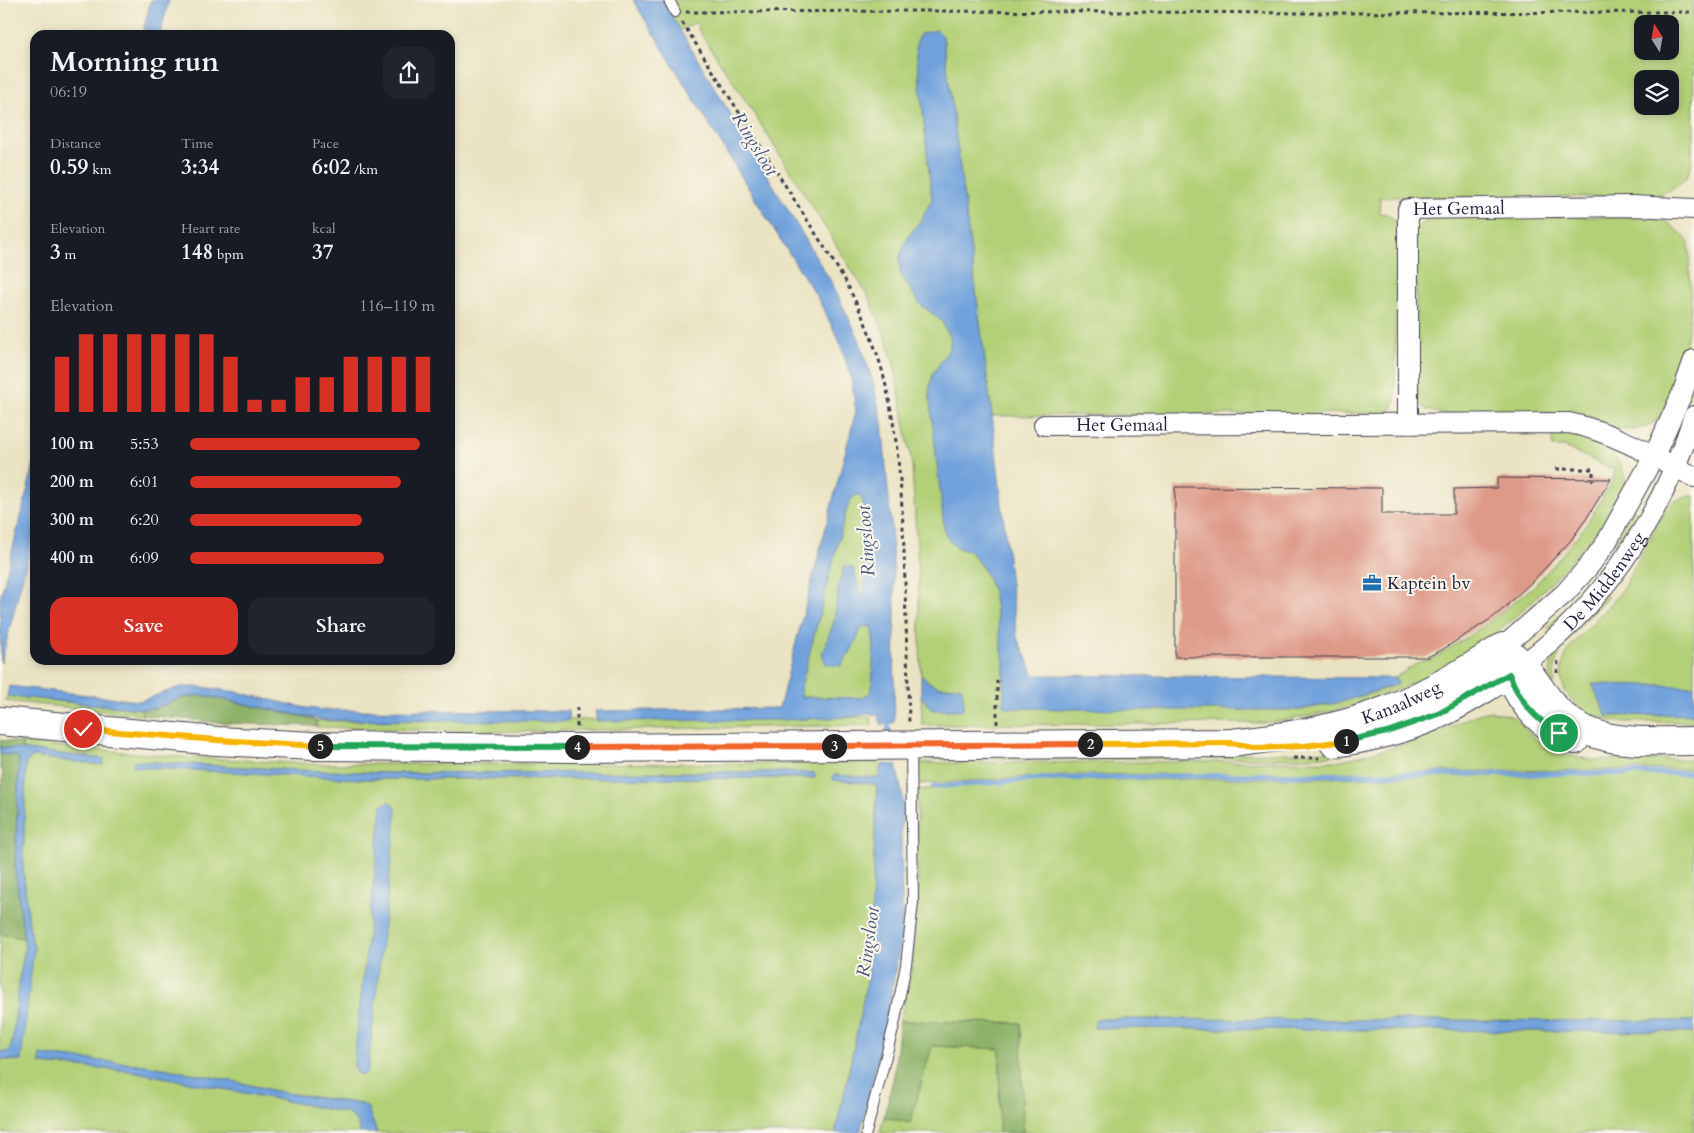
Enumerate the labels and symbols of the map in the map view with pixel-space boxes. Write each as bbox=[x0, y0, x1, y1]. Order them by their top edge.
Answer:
north arrow bbox=[1634, 15, 1679, 60]
water label: Ringsloot bbox=[726, 107, 785, 182]
street label: Het Gemaal bbox=[1413, 195, 1505, 221]
street label: Het Gemaal bbox=[1076, 412, 1168, 437]
water label: Ringsloot bbox=[851, 504, 881, 577]
street label: De Middenweg bbox=[1558, 526, 1652, 636]
place label: Kaptein bv bbox=[1387, 571, 1471, 596]
office icon: Kaptein bv bbox=[1361, 572, 1383, 594]
street label: Kanaalweg bbox=[1358, 674, 1446, 730]
pin bbox=[62, 708, 104, 750]
pin bbox=[1538, 712, 1580, 754]
pin: 1 bbox=[1334, 728, 1358, 754]
pin: 2 bbox=[1078, 732, 1102, 756]
pin: 5 bbox=[308, 734, 332, 758]
pin: 4 bbox=[564, 734, 590, 760]
pin: 3 bbox=[822, 734, 846, 758]
water label: Ringsloot bbox=[850, 904, 886, 979]

